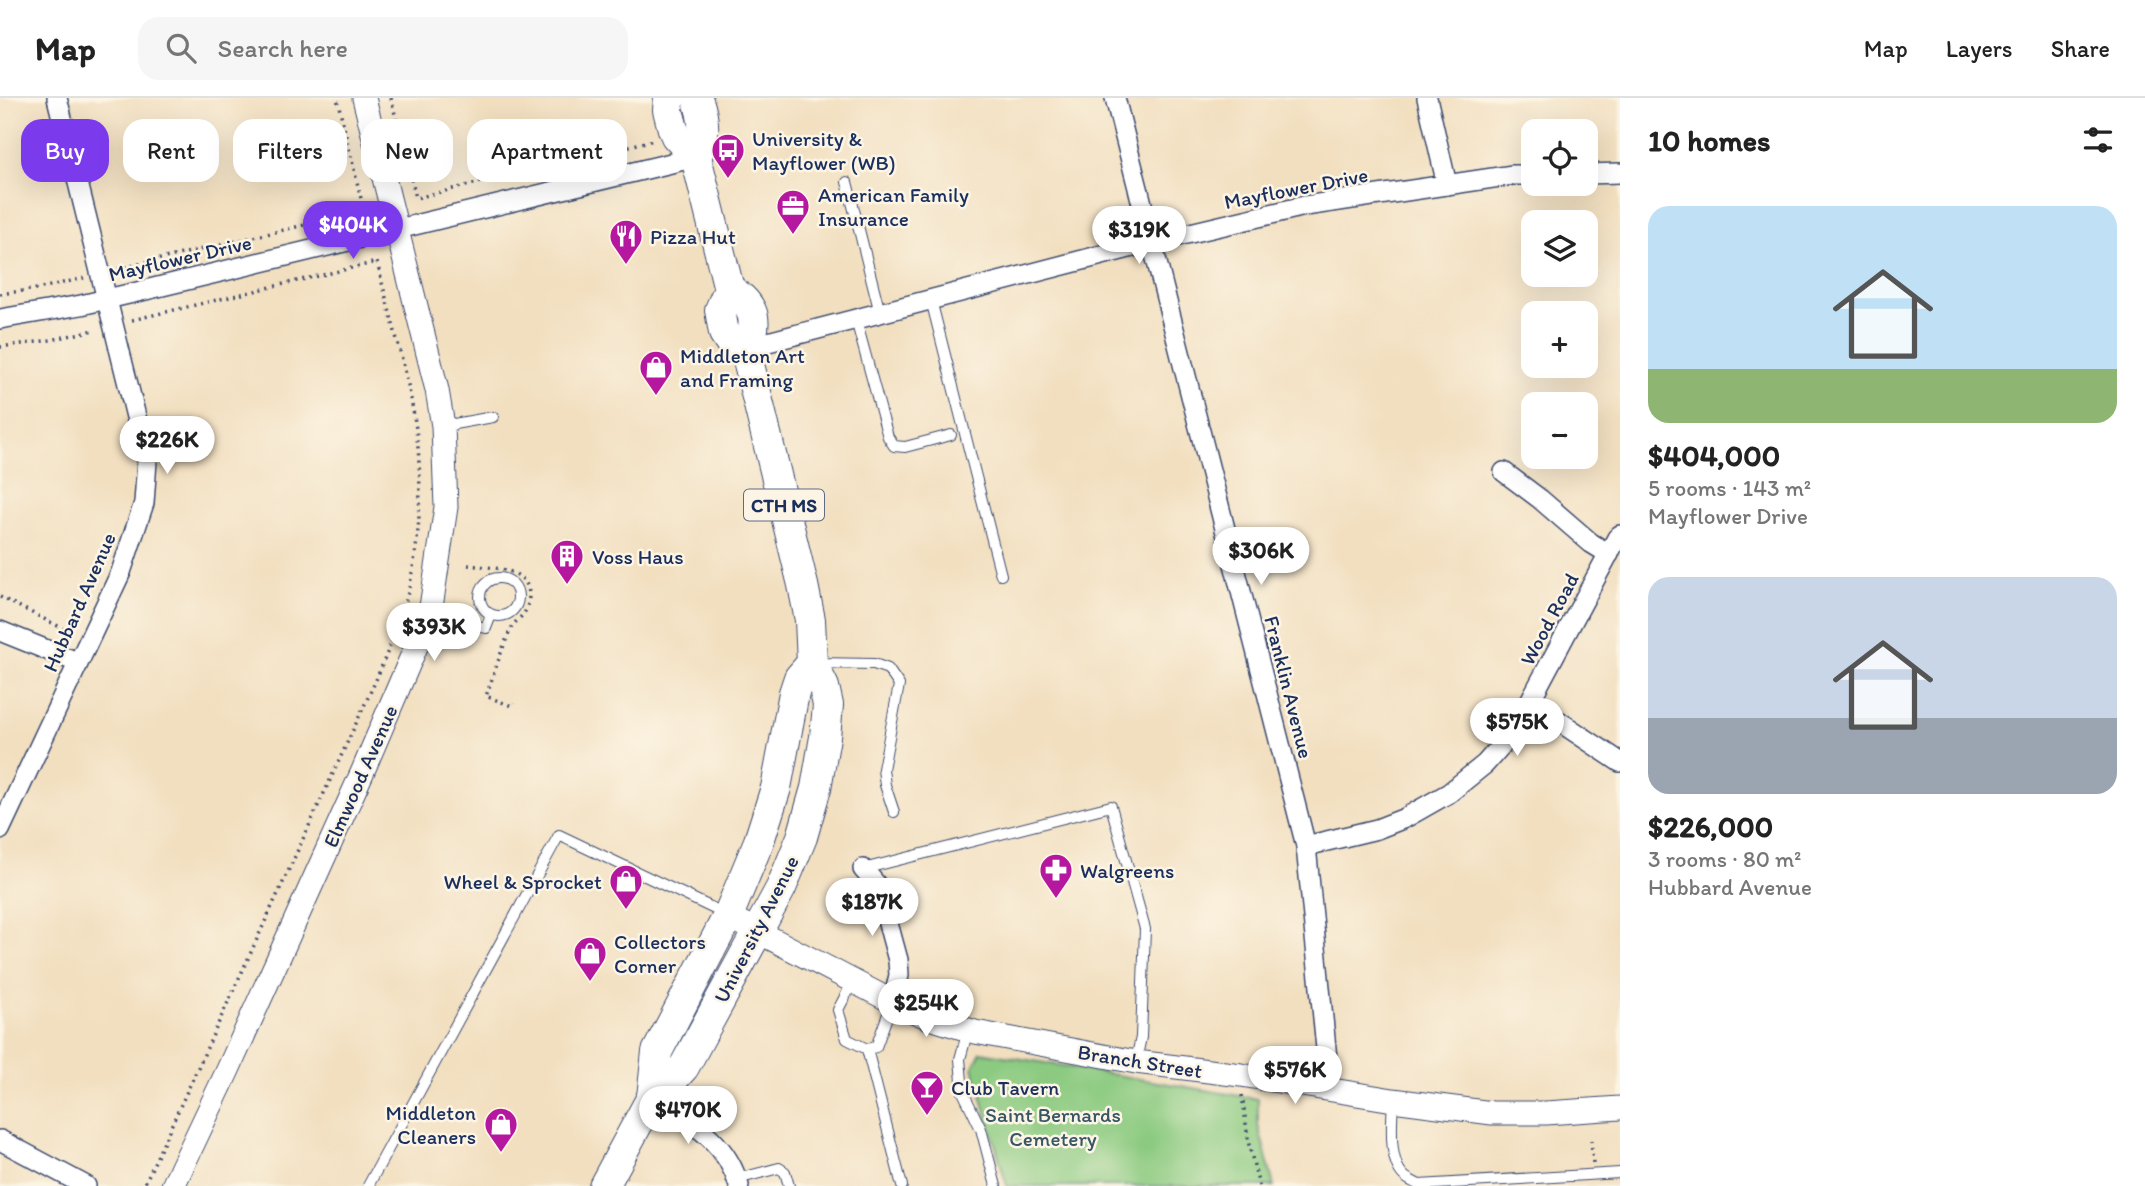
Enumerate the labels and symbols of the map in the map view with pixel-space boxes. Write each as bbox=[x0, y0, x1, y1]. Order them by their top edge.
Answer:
place label: University & Mayflower (WB) bbox=[752, 126, 896, 175]
bus stop icon: University & Mayflower (WB) bbox=[709, 131, 747, 180]
street label: Mayflower Drive bbox=[1222, 162, 1370, 214]
place label: American Family Insurance bbox=[818, 182, 969, 231]
office icon: American Family Insurance bbox=[774, 187, 812, 236]
pin: $404K bbox=[304, 202, 402, 261]
pin: $319K bbox=[1090, 206, 1188, 266]
restaurant icon: Pizza Hut bbox=[607, 217, 645, 266]
place label: Pizza Hut bbox=[650, 224, 736, 249]
street label: Mayflower Drive bbox=[106, 229, 254, 287]
place label: Middleton Art and Framing bbox=[680, 343, 805, 392]
shop icon: Middleton Art and Framing bbox=[637, 348, 675, 397]
pin: $226K bbox=[118, 416, 216, 476]
road number: CTH MS bbox=[744, 490, 824, 520]
street label: Hubbard Avenue bbox=[37, 528, 121, 675]
pin: $306K bbox=[1212, 528, 1310, 587]
building icon: Voss Haus bbox=[548, 537, 586, 586]
place label: Voss Haus bbox=[592, 544, 684, 569]
street label: Wood Road bbox=[1514, 569, 1584, 669]
pin: $393K bbox=[385, 603, 483, 663]
street label: Franklin Avenue bbox=[1259, 613, 1319, 761]
pin: $575K bbox=[1468, 698, 1566, 758]
street label: Elmwood Avenue bbox=[317, 701, 403, 851]
street label: University Avenue bbox=[708, 851, 804, 1007]
pharmacy icon: Walgreens bbox=[1037, 851, 1075, 900]
place label: Walgreens bbox=[1080, 858, 1174, 883]
shop icon: Wheel & Sprocket bbox=[607, 862, 645, 911]
place label: Wheel & Sprocket bbox=[444, 869, 602, 894]
pin: $187K bbox=[823, 878, 921, 938]
place label: Collectors Corner bbox=[614, 929, 706, 978]
shop icon: Collectors Corner bbox=[571, 934, 609, 983]
pin: $254K bbox=[877, 979, 975, 1039]
street label: Branch Street bbox=[1076, 1039, 1204, 1083]
pin: $576K bbox=[1246, 1046, 1344, 1106]
bar icon: Club Tavern bbox=[908, 1068, 946, 1117]
place label: Club Tavern bbox=[951, 1075, 1059, 1100]
pin: $470K bbox=[639, 1086, 737, 1146]
place label: Middleton Cleaners bbox=[386, 1100, 476, 1149]
park label: Saint Bernards Cemetery bbox=[985, 1102, 1121, 1151]
shop icon: Middleton Cleaners bbox=[482, 1105, 520, 1154]

